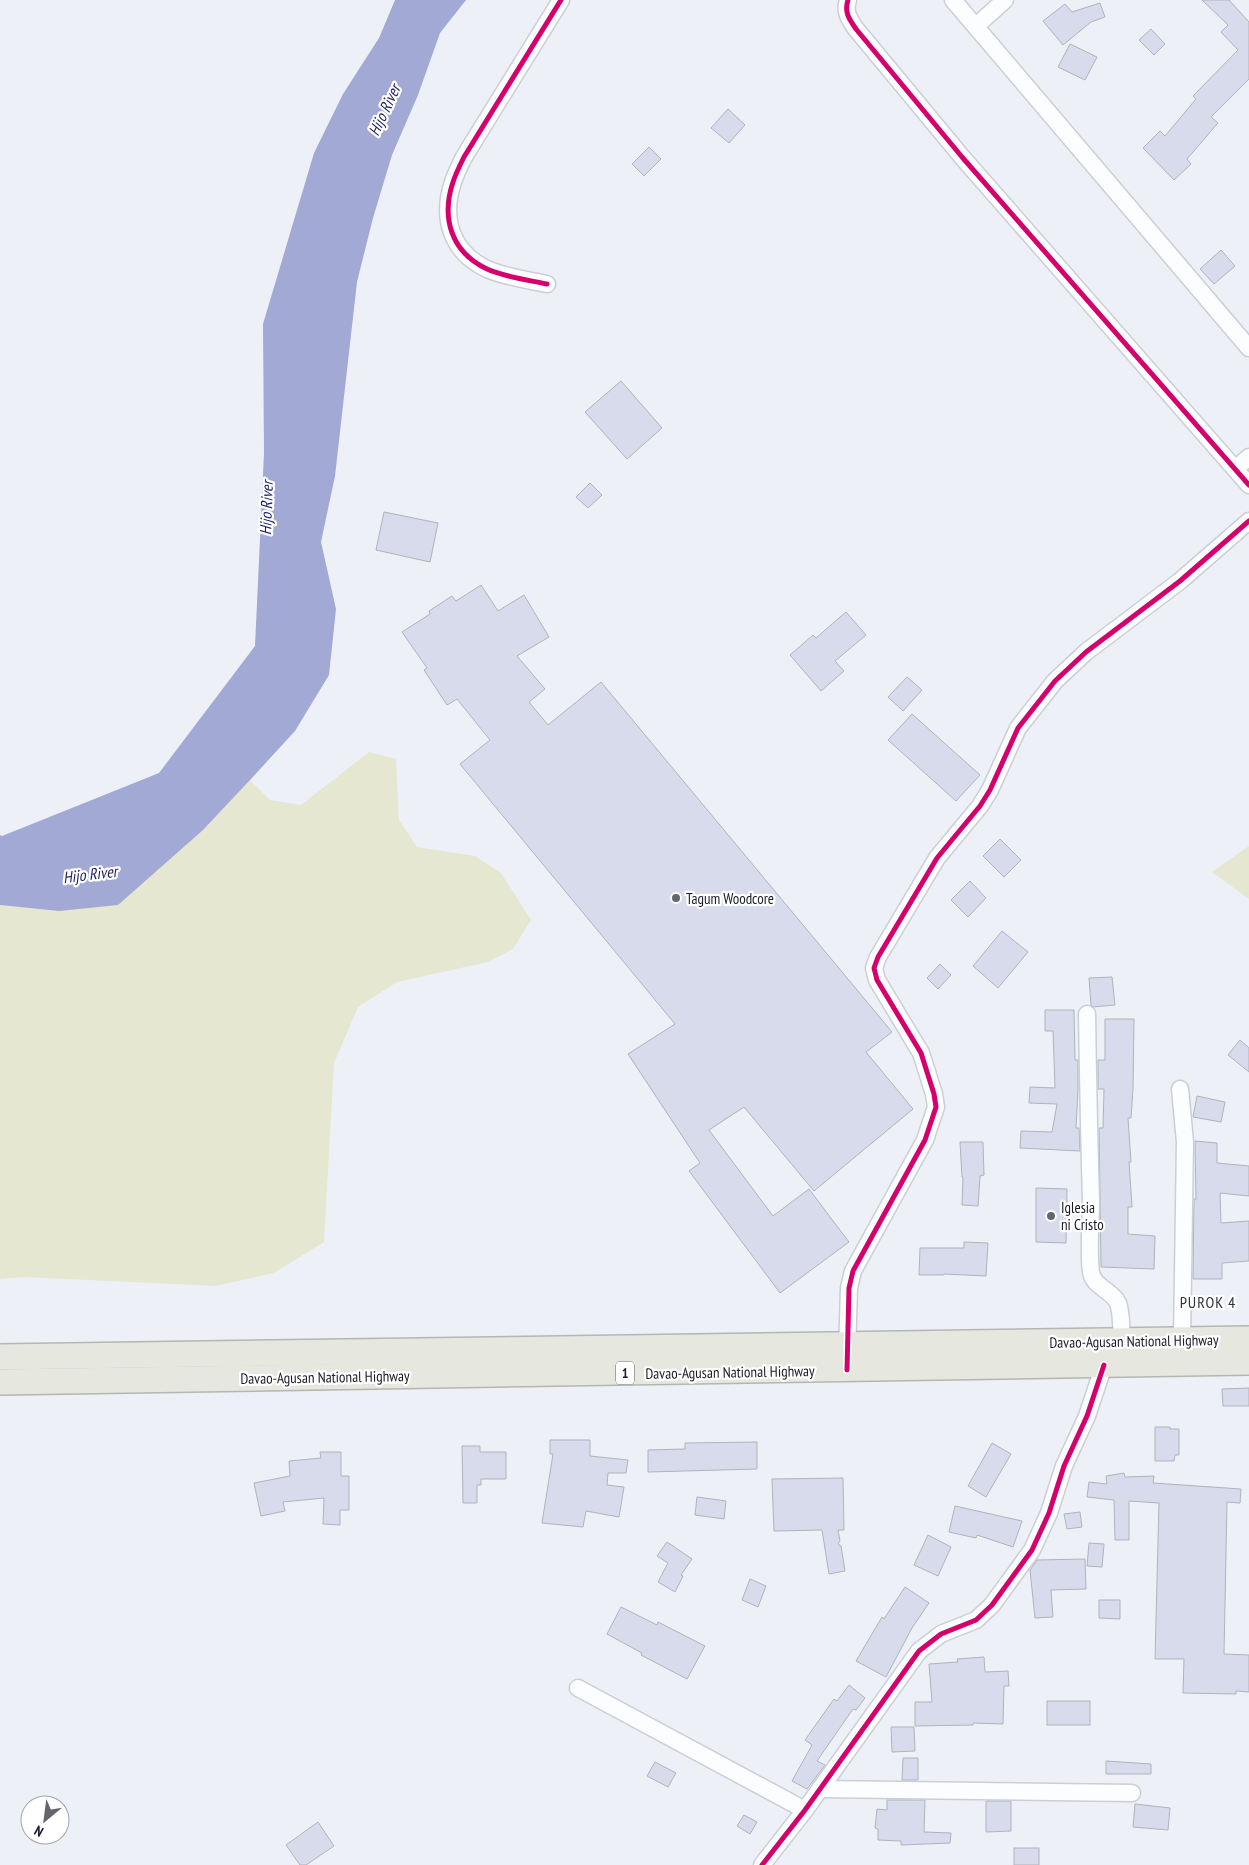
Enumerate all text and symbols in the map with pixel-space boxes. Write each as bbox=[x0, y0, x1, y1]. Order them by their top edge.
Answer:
water label: Hijo River bbox=[363, 79, 406, 139]
water label: Hijo River bbox=[255, 478, 277, 535]
water label: Hijo River bbox=[62, 860, 121, 887]
place label: Tagum Woodcore bbox=[686, 889, 774, 908]
marker: Tagum Woodcore bbox=[670, 892, 682, 904]
place label: Iglesia ni Cristo bbox=[1061, 1198, 1104, 1234]
marker: Iglesia ni Cristo bbox=[1045, 1210, 1057, 1222]
district label: PUROK 4 bbox=[1180, 1292, 1236, 1312]
street label: Davao-Agusan National Highway bbox=[1049, 1330, 1219, 1352]
street label: Davao-Agusan National Highway bbox=[645, 1361, 815, 1383]
road number: 1 bbox=[616, 1362, 634, 1385]
street label: Davao-Agusan National Highway bbox=[240, 1366, 410, 1388]
north arrow bbox=[20, 1795, 70, 1845]
text: N bbox=[31, 1822, 46, 1841]

